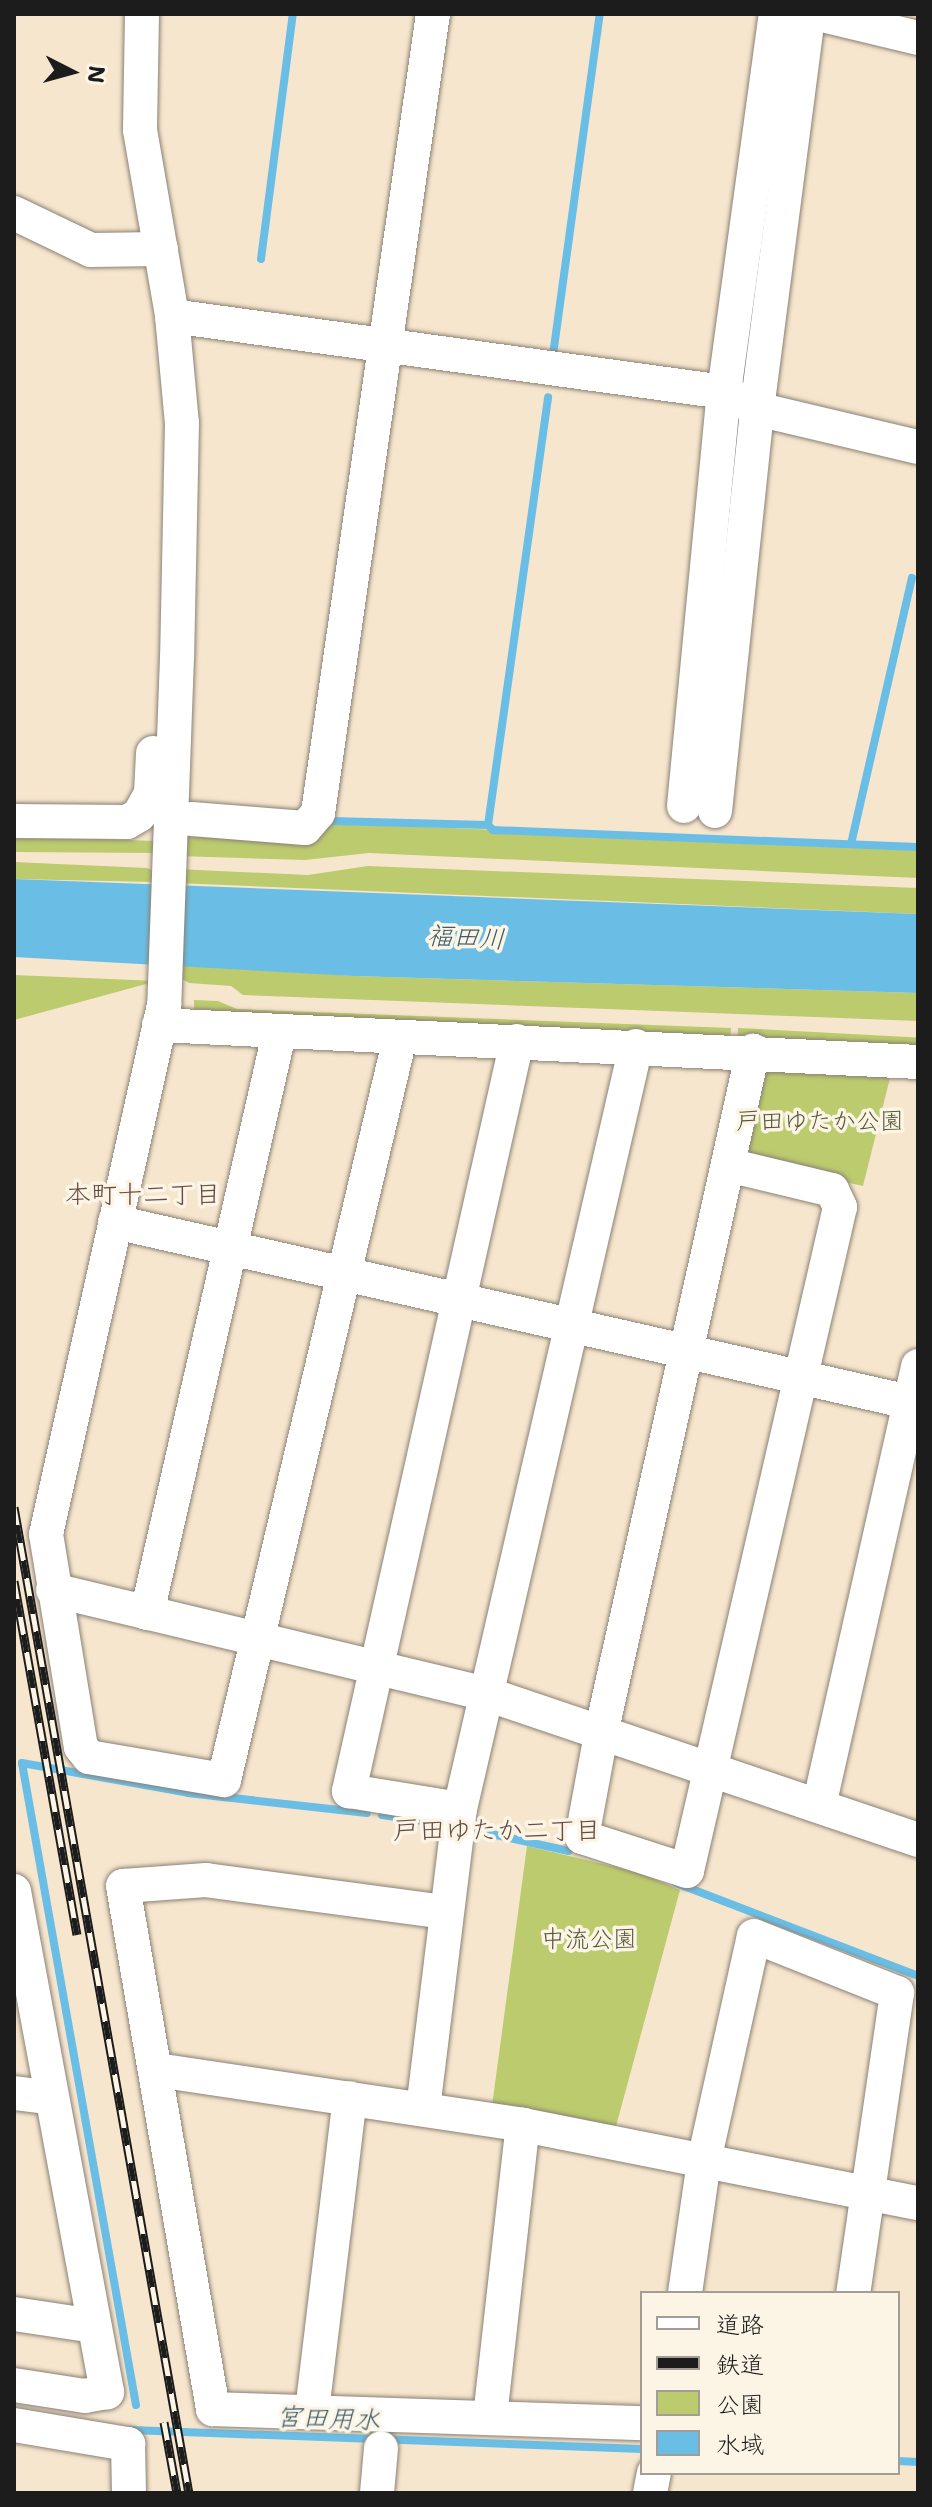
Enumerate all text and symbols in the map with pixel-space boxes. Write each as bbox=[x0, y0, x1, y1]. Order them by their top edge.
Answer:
north arrow bbox=[32, 32, 112, 112]
text: N bbox=[81, 64, 112, 85]
water label: 福田川 bbox=[426, 919, 506, 955]
park label: 戸田ゆたか公園 bbox=[736, 1108, 904, 1136]
district label: 本町十二丁目 bbox=[65, 1178, 221, 1210]
district label: 戸田ゆたか二丁目 bbox=[393, 1814, 601, 1846]
park label: 中流公園 bbox=[541, 1926, 637, 1954]
legend bbox=[640, 2291, 900, 2475]
text: 道路 bbox=[716, 2309, 764, 2341]
text: 鉄道 bbox=[716, 2349, 764, 2381]
text: 公園 bbox=[716, 2389, 764, 2421]
water label: 宮田用水 bbox=[275, 2401, 381, 2435]
text: 水域 bbox=[716, 2429, 764, 2461]

